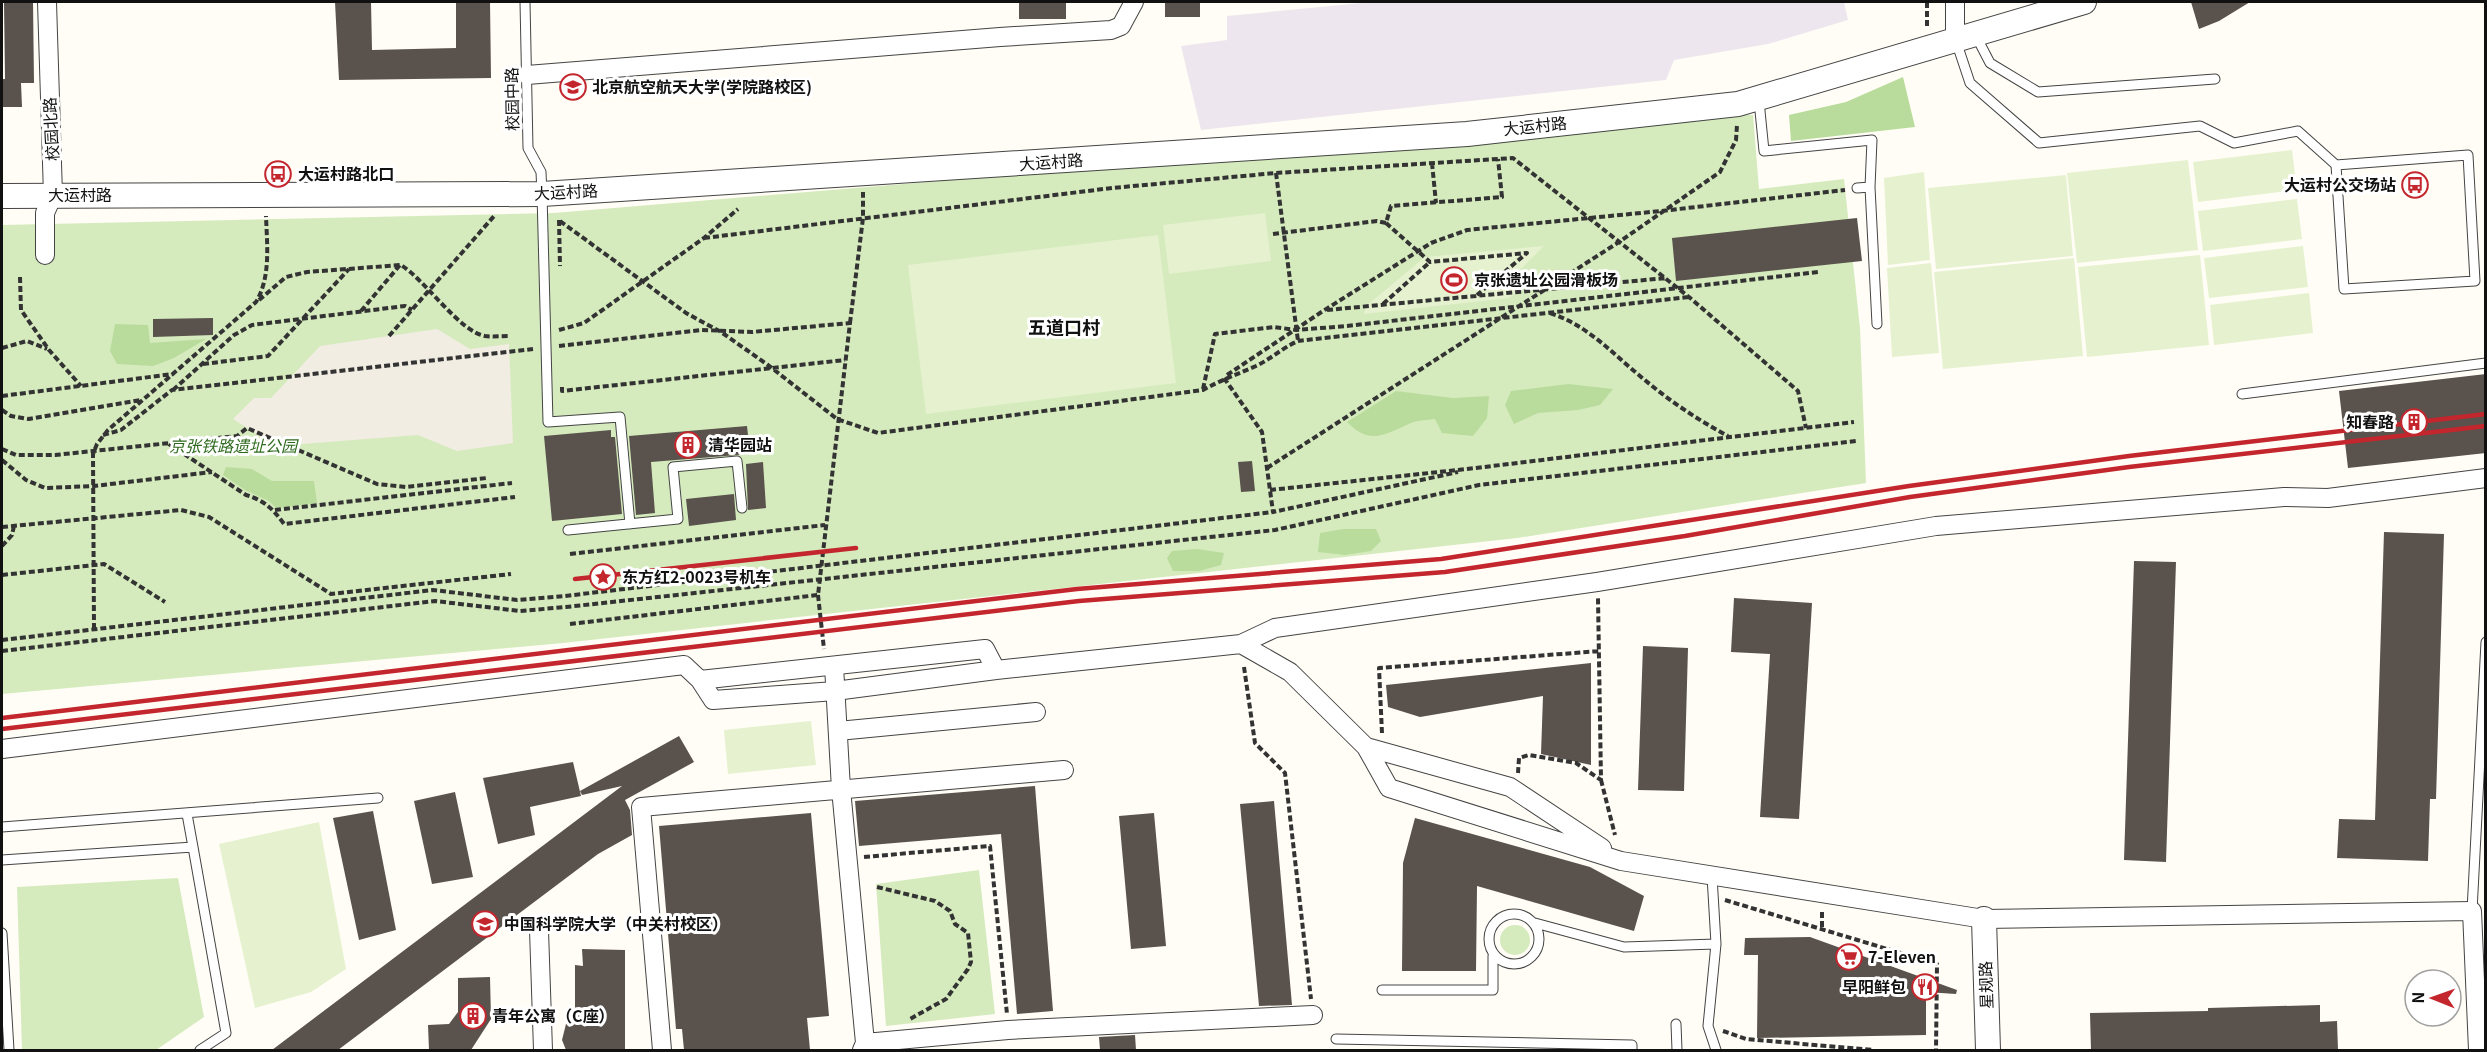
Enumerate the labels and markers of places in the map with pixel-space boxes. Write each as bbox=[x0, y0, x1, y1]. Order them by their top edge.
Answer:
school or university icon: 北京航空航天大学(学院路校区) bbox=[558, 72, 588, 102]
place label: 北京航空航天大学(学院路校区) bbox=[592, 74, 812, 98]
bus stop icon: 大运村路北口 bbox=[263, 159, 293, 189]
place label: 大运村路北口 bbox=[298, 161, 394, 185]
bus stop icon: 大运村公交场站 bbox=[2400, 170, 2430, 200]
place label: 大运村公交场站 bbox=[2284, 172, 2396, 196]
sports icon: 京张遗址公园滑板场 bbox=[1439, 265, 1469, 295]
place label: 京张遗址公园滑板场 bbox=[1474, 267, 1618, 291]
building icon: 知春路 bbox=[2399, 407, 2429, 437]
place label: 知春路 bbox=[2346, 409, 2394, 433]
building icon: 清华园站 bbox=[673, 430, 703, 460]
place label: 清华园站 bbox=[708, 432, 772, 456]
place icon: 东方红2-0023号机车 bbox=[588, 562, 618, 592]
place label: 东方红2-0023号机车 bbox=[622, 564, 771, 588]
school or university icon: 中国科学院大学（中关村校区） bbox=[470, 909, 500, 939]
place label: 中国科学院大学（中关村校区） bbox=[504, 911, 728, 935]
supermarket icon: 7-Eleven bbox=[1834, 942, 1864, 972]
place label: 7-Eleven bbox=[1868, 944, 1936, 968]
restaurant icon: 早阳鲜包 bbox=[1910, 972, 1940, 1002]
place label: 早阳鲜包 bbox=[1842, 974, 1906, 998]
building icon: 青年公寓（C座） bbox=[458, 1001, 488, 1031]
place label: 青年公寓（C座） bbox=[492, 1003, 615, 1027]

